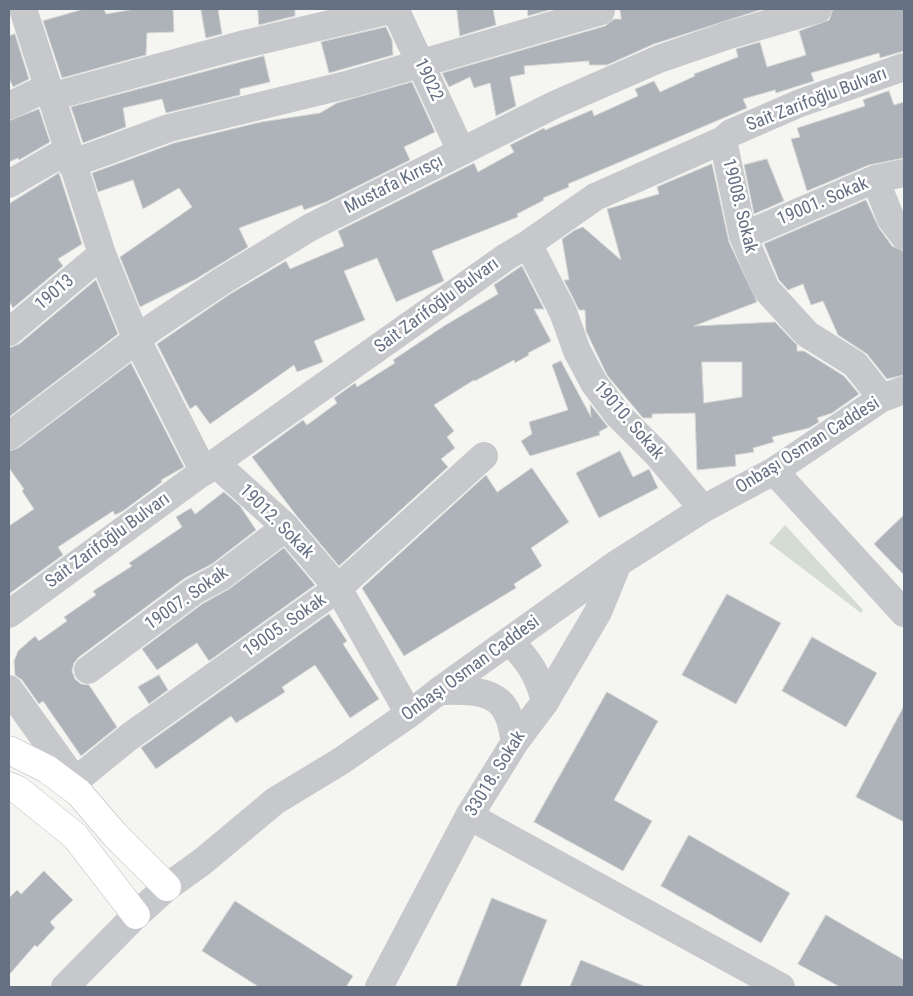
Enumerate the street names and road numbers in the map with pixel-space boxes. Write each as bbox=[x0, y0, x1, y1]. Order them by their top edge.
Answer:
street label: 19022 bbox=[409, 55, 447, 105]
street label: Sait Zarifoğlu Bulvarı bbox=[744, 63, 890, 137]
street label: Mustafa Kırısçı bbox=[341, 151, 447, 219]
street label: 19008. Sokak bbox=[717, 157, 761, 255]
street label: 19001. Sokak bbox=[774, 173, 872, 231]
street label: Sait Zarifoğlu Bulvarı bbox=[371, 254, 503, 358]
street label: 19013 bbox=[31, 270, 79, 316]
street label: 19010. Sokak bbox=[588, 377, 668, 465]
street label: Onbaşı Osman Caddesi bbox=[732, 393, 884, 499]
street label: 19012. Sokak bbox=[234, 480, 318, 564]
street label: Sait Zarifoğlu Bulvarı bbox=[42, 489, 174, 593]
street label: 19007. Sokak bbox=[141, 562, 233, 636]
street label: 19005. Sokak bbox=[239, 589, 331, 663]
street label: Onbaşı Osman Caddesi bbox=[398, 612, 544, 726]
street label: 33018. Sokak bbox=[461, 727, 531, 821]

